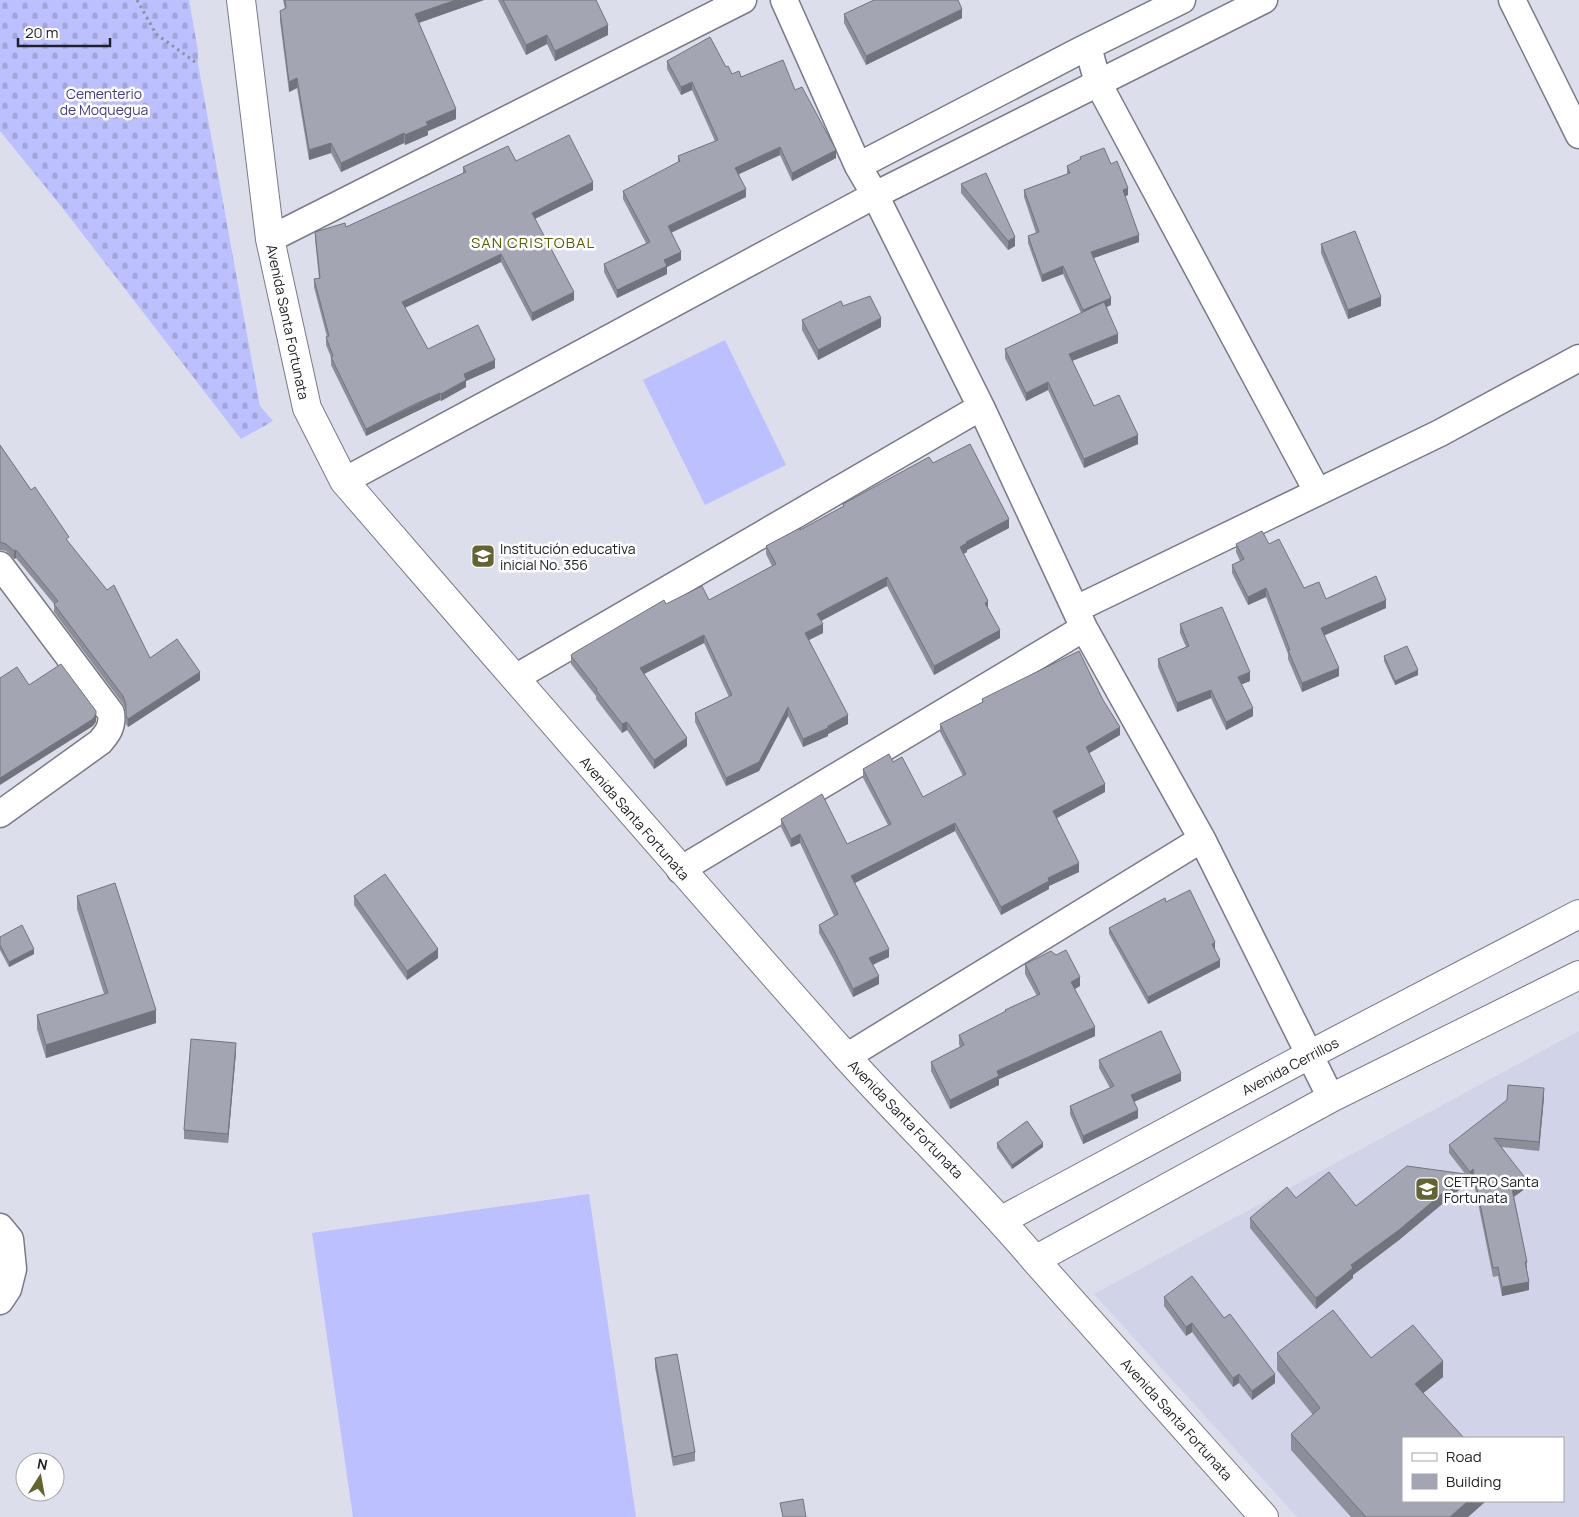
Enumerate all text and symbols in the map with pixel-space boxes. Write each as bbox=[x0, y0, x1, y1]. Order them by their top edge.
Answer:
scale bar bbox=[18, 15, 110, 47]
text: 20 m bbox=[25, 22, 58, 43]
park label: Cementerio de Moquegua bbox=[60, 84, 148, 119]
district label: SAN CRISTOBAL bbox=[471, 232, 595, 253]
street label: Avenida Santa Fortunata bbox=[262, 243, 314, 401]
place label: Institución educativa inicial No. 356 bbox=[500, 539, 636, 574]
school or university icon: Institución educativa inicial No. 356 bbox=[470, 543, 496, 569]
street label: Avenida Santa Fortunata bbox=[576, 752, 694, 884]
street label: Avenida Cerrillos bbox=[1238, 1032, 1342, 1100]
street label: Avenida Santa Fortunata bbox=[844, 1056, 968, 1182]
place label: CETPRO Santa Fortunata bbox=[1444, 1172, 1539, 1207]
school or university icon: CETPRO Santa Fortunata bbox=[1414, 1176, 1440, 1202]
street label: Avenida Santa Fortunata bbox=[1117, 1354, 1237, 1484]
legend bbox=[1402, 1437, 1564, 1502]
text: Road bbox=[1446, 1446, 1482, 1467]
north arrow bbox=[15, 1452, 65, 1502]
text: N bbox=[36, 1453, 49, 1474]
text: Building bbox=[1446, 1471, 1501, 1492]

